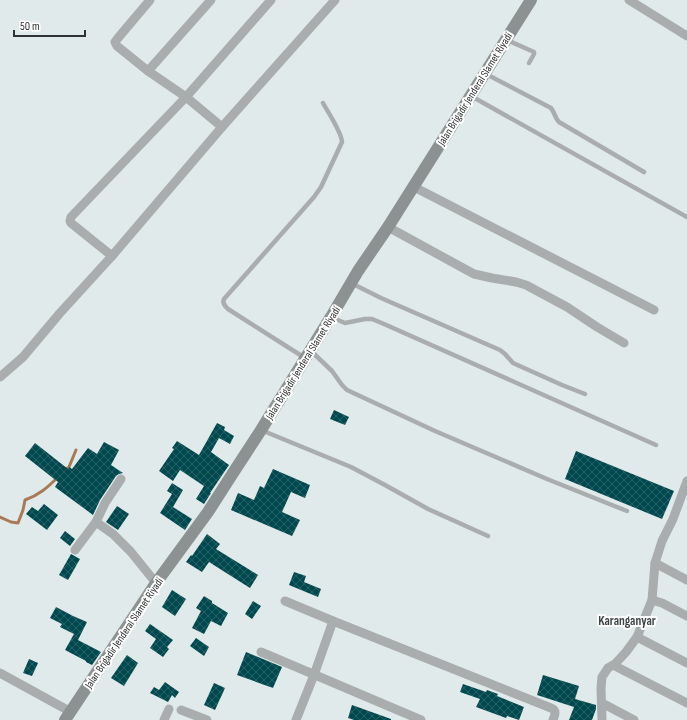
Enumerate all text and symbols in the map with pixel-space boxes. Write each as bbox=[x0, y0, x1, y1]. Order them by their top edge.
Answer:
scale bar bbox=[14, 12, 85, 38]
text: 50 m bbox=[20, 19, 40, 34]
street label: Jalan Brigadir Jenderal Slamet Riyadi bbox=[434, 30, 515, 149]
street label: Jalan Brigadir Jenderal Slamet Riyadi bbox=[262, 304, 343, 423]
street label: Jalan Brigadir Jenderal Slamet Riyadi bbox=[82, 575, 166, 692]
district label: Karanganyar bbox=[598, 613, 656, 629]

